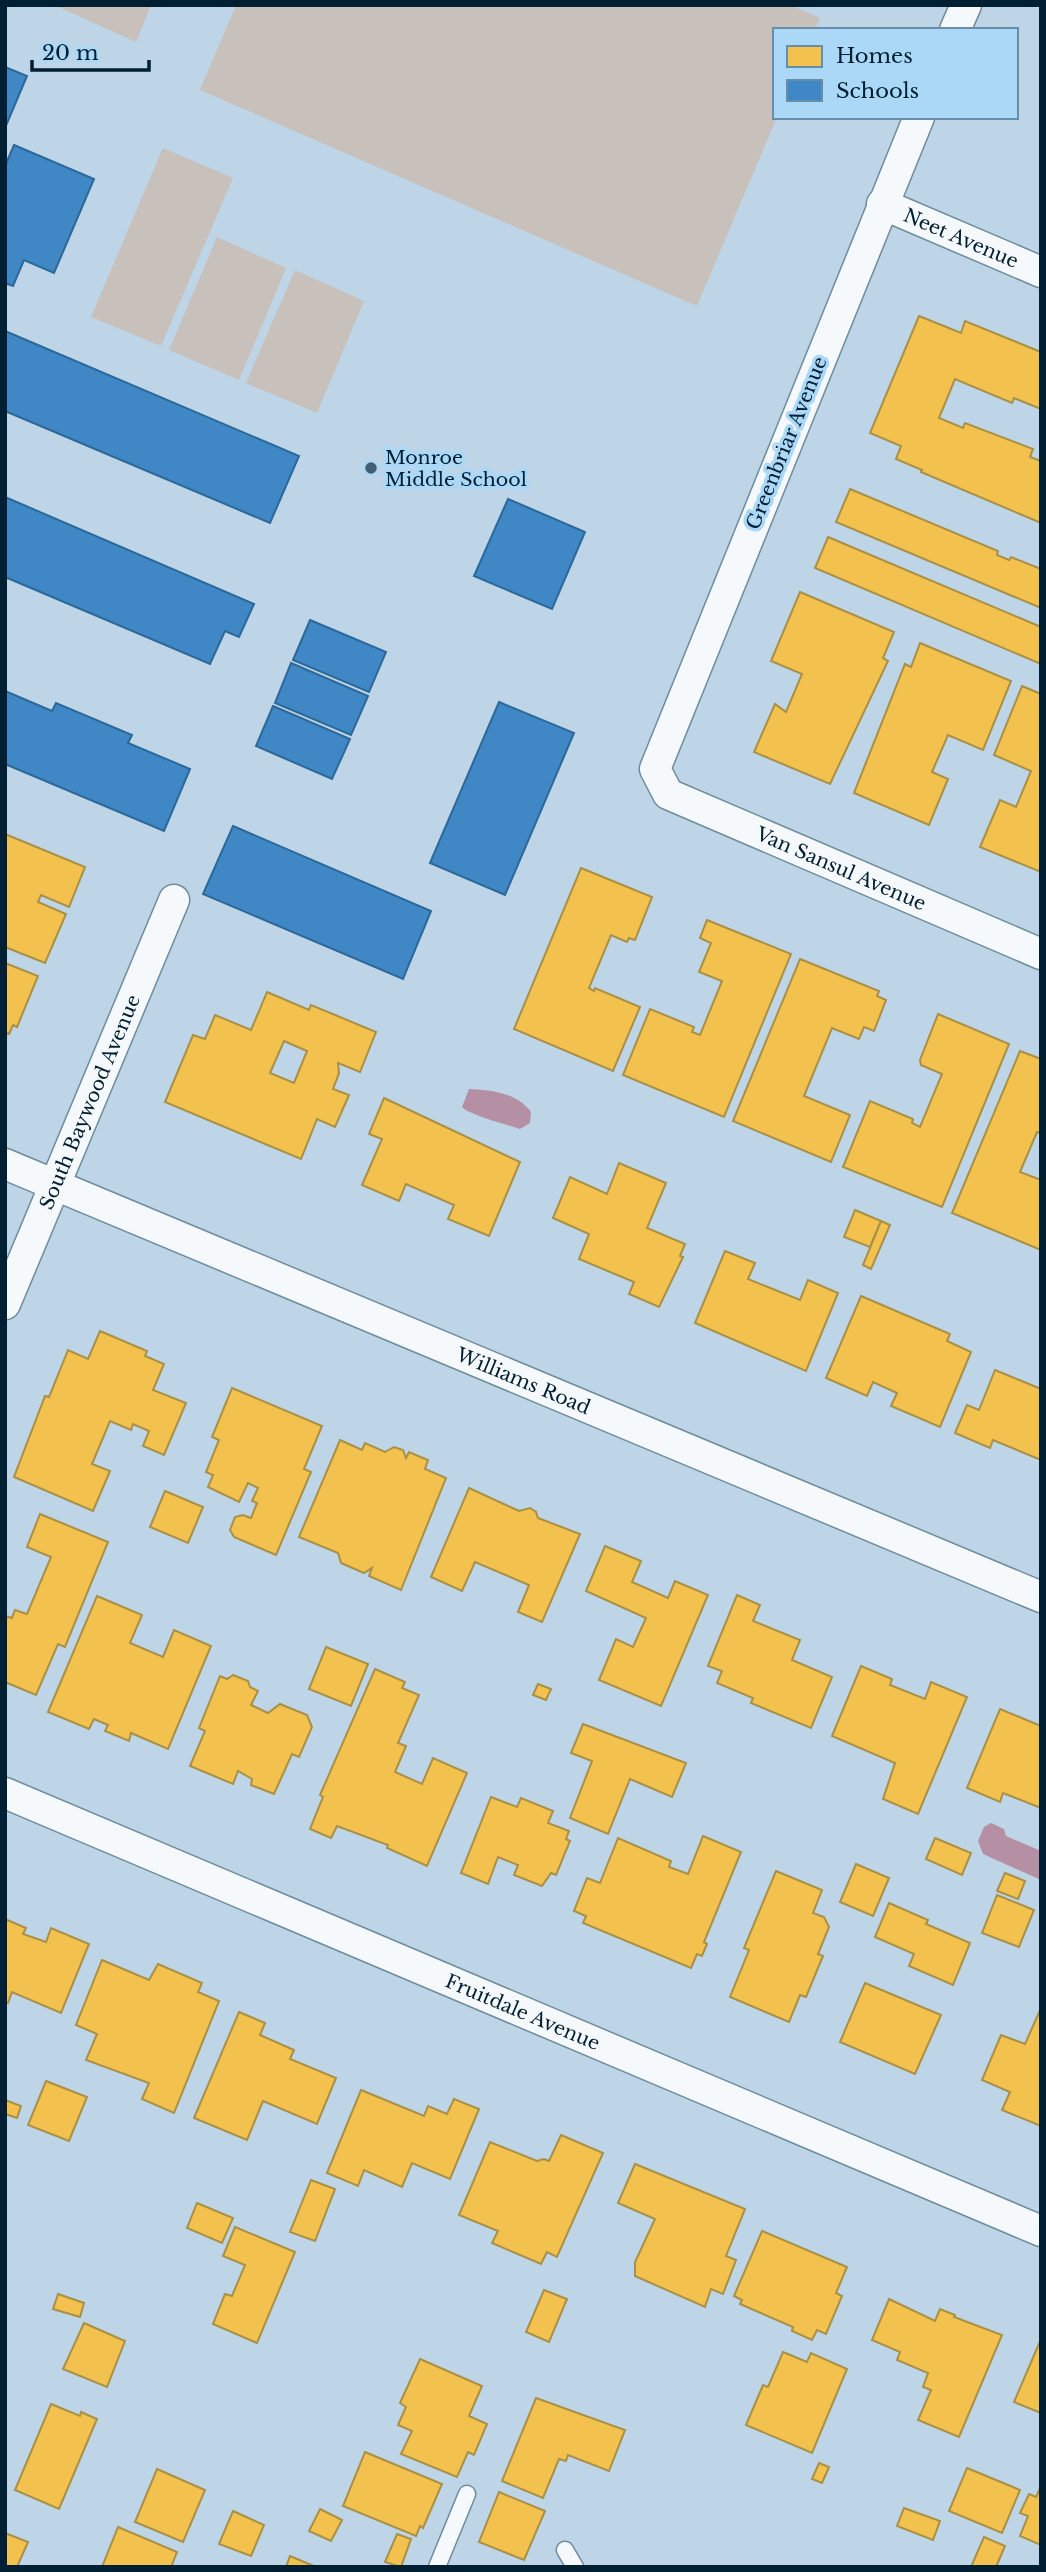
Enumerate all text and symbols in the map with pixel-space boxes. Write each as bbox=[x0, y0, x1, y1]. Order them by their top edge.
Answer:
scale bar bbox=[32, 28, 149, 72]
legend bbox=[773, 28, 1018, 119]
text: 20 m bbox=[42, 40, 99, 66]
text: Homes bbox=[836, 43, 913, 69]
text: Schools bbox=[836, 78, 919, 104]
street label: Neet Avenue bbox=[900, 204, 1022, 273]
street label: Greenbriar Avenue bbox=[741, 353, 832, 533]
place label: Monroe Middle School bbox=[385, 446, 527, 491]
marker: Monroe Middle School bbox=[363, 460, 379, 476]
street label: Van Sansul Avenue bbox=[752, 822, 929, 915]
street label: South Baywood Avenue bbox=[35, 991, 145, 1213]
street label: Williams Road bbox=[452, 1343, 594, 1419]
street label: Fruitdale Avenue bbox=[442, 1969, 603, 2055]

